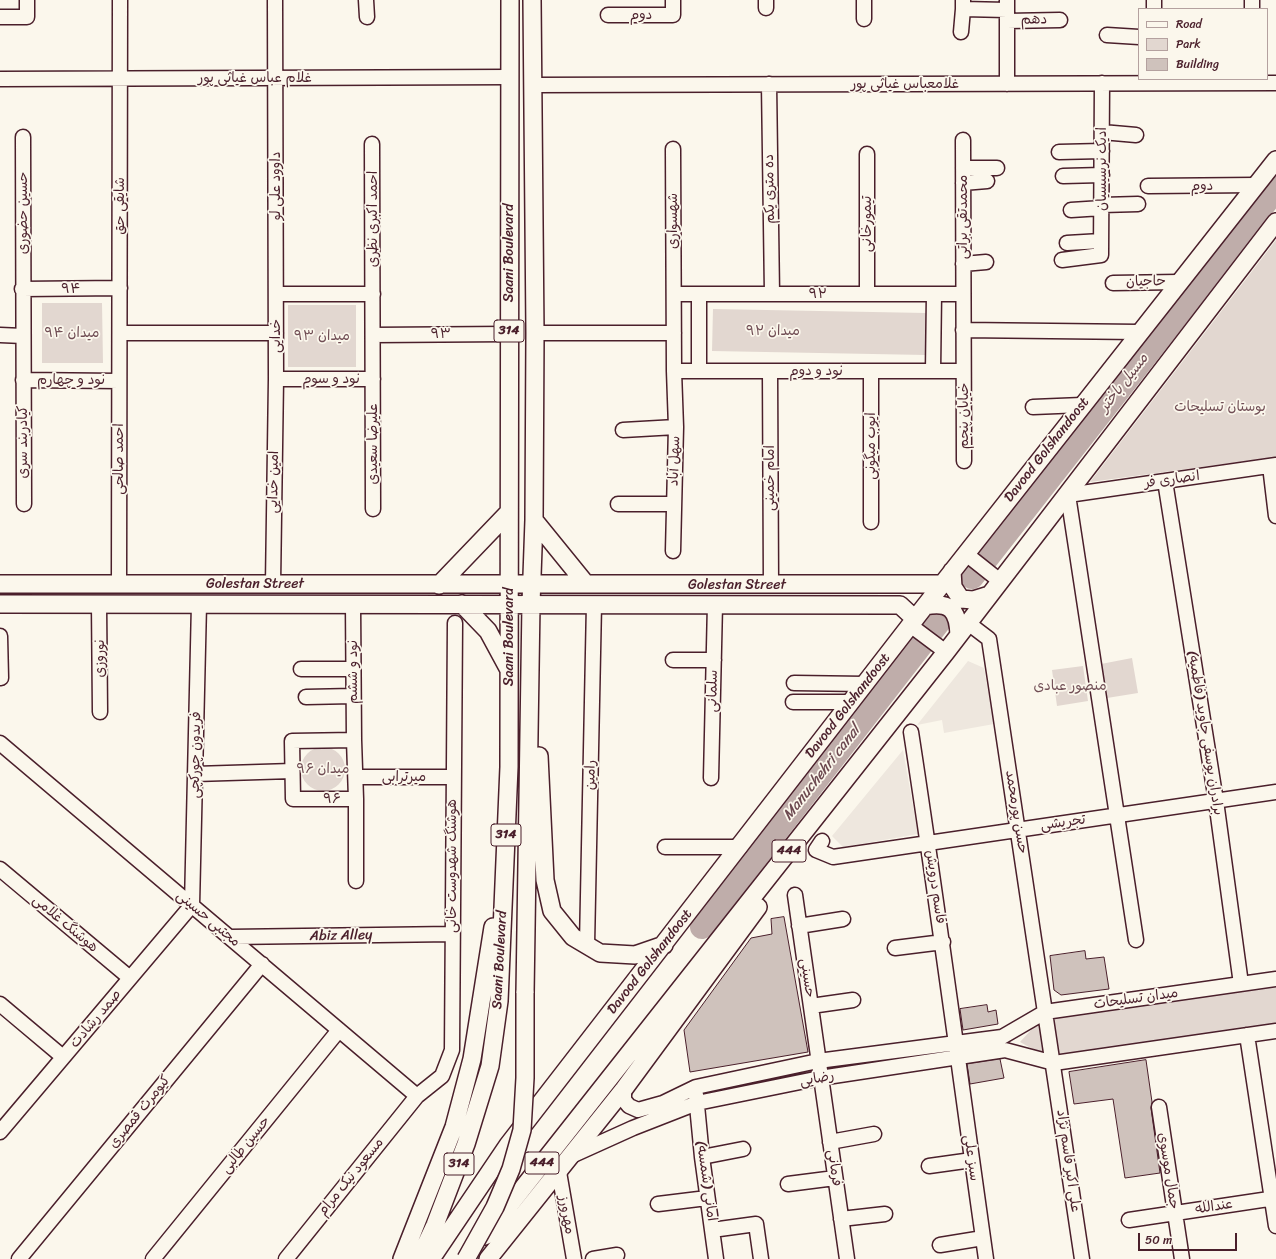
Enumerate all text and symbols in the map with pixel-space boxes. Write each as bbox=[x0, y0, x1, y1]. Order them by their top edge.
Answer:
street label: دوم bbox=[630, 7, 652, 23]
legend bbox=[1138, 8, 1268, 80]
street label: دهم bbox=[1021, 11, 1047, 29]
text: Road bbox=[1176, 13, 1202, 35]
text: Park bbox=[1176, 33, 1201, 55]
text: Building bbox=[1176, 53, 1219, 75]
street label: غلام عباس غیاثی ‌پور bbox=[198, 70, 312, 86]
street label: غلامعباس غیاثی پور bbox=[851, 76, 959, 92]
street label: ادیک نرسیسیان bbox=[1094, 127, 1110, 211]
street label: داوود علی لو bbox=[268, 151, 284, 221]
street label: ده متری یکم bbox=[761, 154, 779, 224]
street label: احمد اکبری نظری bbox=[365, 171, 381, 267]
street label: حسین حضوری bbox=[15, 172, 31, 254]
street label: محمدتقی براتی bbox=[955, 175, 971, 259]
street label: شایقی حق bbox=[112, 177, 128, 235]
street label: دوم bbox=[1191, 178, 1213, 194]
street label: شهسواری bbox=[665, 193, 681, 249]
street label: تیمورخانی bbox=[859, 196, 875, 252]
street label: Saani Boulevard bbox=[501, 204, 517, 302]
street label: حاجیان bbox=[1126, 273, 1166, 291]
street label: ۹۴ bbox=[61, 281, 81, 297]
street label: ۹۲ bbox=[809, 286, 827, 302]
street label: خدایی bbox=[268, 319, 284, 353]
road number: 314 bbox=[494, 320, 524, 342]
park label: میدان ۹۲ bbox=[746, 323, 800, 339]
park label: میدان ۹۴ bbox=[45, 325, 99, 341]
street label: ۹۳ bbox=[431, 326, 451, 342]
park label: میدان ۹۳ bbox=[294, 328, 350, 344]
water label: مسیل باختر bbox=[1095, 350, 1153, 416]
street label: نود و دوم bbox=[789, 363, 843, 379]
street label: نود و سوم bbox=[302, 371, 360, 387]
street label: نود و چهارم bbox=[37, 372, 105, 388]
street label: خیابان پنجم bbox=[956, 383, 972, 449]
street label: Davood Golshandoost bbox=[1001, 394, 1093, 506]
park label: بوستان تسلیحات bbox=[1174, 399, 1266, 415]
street label: علیرضا سعیدی bbox=[365, 403, 381, 485]
street label: کیادربند سری bbox=[15, 406, 31, 478]
street label: ایوب میگونی bbox=[863, 412, 879, 480]
street label: احمد صالحی bbox=[111, 423, 127, 495]
street label: سهل آباد bbox=[666, 436, 684, 486]
street label: امام خمینی bbox=[762, 445, 778, 511]
street label: امین خدایی bbox=[265, 451, 283, 513]
street label: انصاری فر bbox=[1143, 468, 1201, 492]
street label: Golestan Street bbox=[206, 576, 304, 592]
street label: Golestan Street bbox=[688, 577, 786, 593]
street label: Saani Boulevard bbox=[501, 588, 517, 686]
street label: نوروزی bbox=[92, 639, 108, 677]
street label: نود و ششم bbox=[345, 640, 361, 704]
street label: برادران یوسفی جاوید (فاطمیه) bbox=[1184, 649, 1226, 817]
street label: Davood Golshandoost bbox=[802, 650, 894, 762]
street label: سلمانی bbox=[704, 669, 722, 713]
park label: منصور عبادی bbox=[1033, 678, 1107, 694]
street label: فریدون چورکچی bbox=[187, 711, 205, 799]
water label: Manuchehri canal bbox=[779, 722, 865, 824]
street label: رامین bbox=[582, 760, 600, 790]
park label: میدان ۹۶ bbox=[297, 761, 349, 777]
street label: میرترابی bbox=[382, 769, 426, 785]
street label: حسن پورمحمد bbox=[1001, 769, 1031, 855]
street label: ۹۶ bbox=[323, 791, 341, 807]
street label: هوشنگ شهدوست خانی bbox=[444, 799, 460, 933]
street label: تجریشی bbox=[1039, 812, 1087, 834]
road number: 314 bbox=[491, 824, 521, 846]
road number: 444 bbox=[772, 840, 806, 862]
street label: قاسم درویش bbox=[922, 849, 948, 925]
street label: مجتبی حسینی bbox=[173, 887, 243, 951]
street label: هوشنگ غلامی bbox=[29, 892, 101, 956]
street label: Davood Golshandoost bbox=[604, 906, 696, 1018]
street label: Saani Boulevard bbox=[489, 910, 511, 1010]
street label: Abiz Alley bbox=[310, 927, 372, 945]
street label: حسینی bbox=[796, 957, 818, 999]
street label: میدان تسلیحات bbox=[1093, 985, 1179, 1013]
street label: صمد رشادت bbox=[67, 986, 125, 1052]
street label: رضایی bbox=[798, 1068, 836, 1090]
street label: کیومرث قمصری bbox=[105, 1072, 175, 1152]
street label: علی اکبر قاسم نژاد bbox=[1052, 1109, 1084, 1213]
street label: حسین طالبی bbox=[218, 1113, 274, 1177]
street label: جمال موسوی bbox=[1154, 1131, 1182, 1211]
street label: سبز علی bbox=[959, 1134, 983, 1182]
street label: مسعود نیک مرام bbox=[314, 1135, 388, 1219]
street label: امانی (شمسه) bbox=[692, 1140, 720, 1222]
street label: فرمانی bbox=[823, 1149, 845, 1187]
road number: 444 bbox=[525, 1152, 559, 1174]
road number: 314 bbox=[444, 1153, 474, 1175]
street label: مهرورز bbox=[554, 1194, 578, 1236]
street label: عندالله bbox=[1194, 1196, 1234, 1218]
scale bar bbox=[1140, 1225, 1239, 1251]
text: 50 m bbox=[1145, 1229, 1172, 1251]

